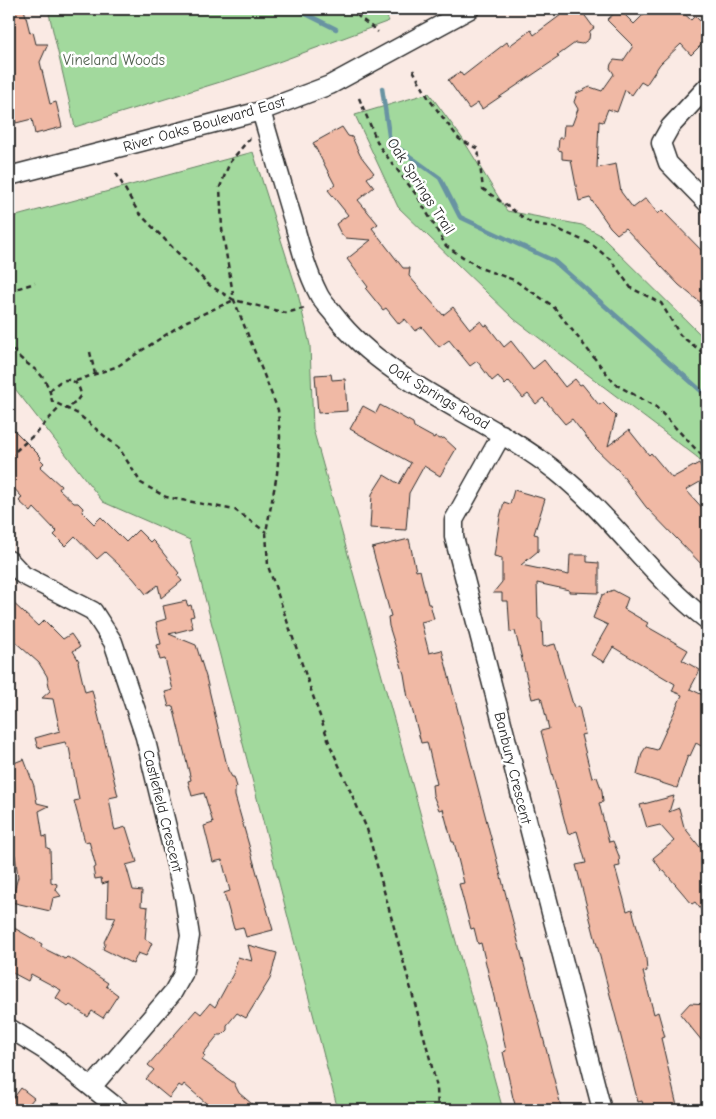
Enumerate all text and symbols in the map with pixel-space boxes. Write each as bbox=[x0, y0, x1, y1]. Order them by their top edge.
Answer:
park label: Vineland Woods bbox=[63, 51, 165, 69]
street label: River Oaks Boulevard East bbox=[121, 92, 288, 156]
street label: Oak Springs Trail bbox=[383, 135, 459, 237]
street label: Oak Springs Road bbox=[385, 359, 493, 433]
street label: Banbury Crescent bbox=[490, 710, 536, 826]
street label: Castlefield Crescent bbox=[139, 748, 187, 875]

